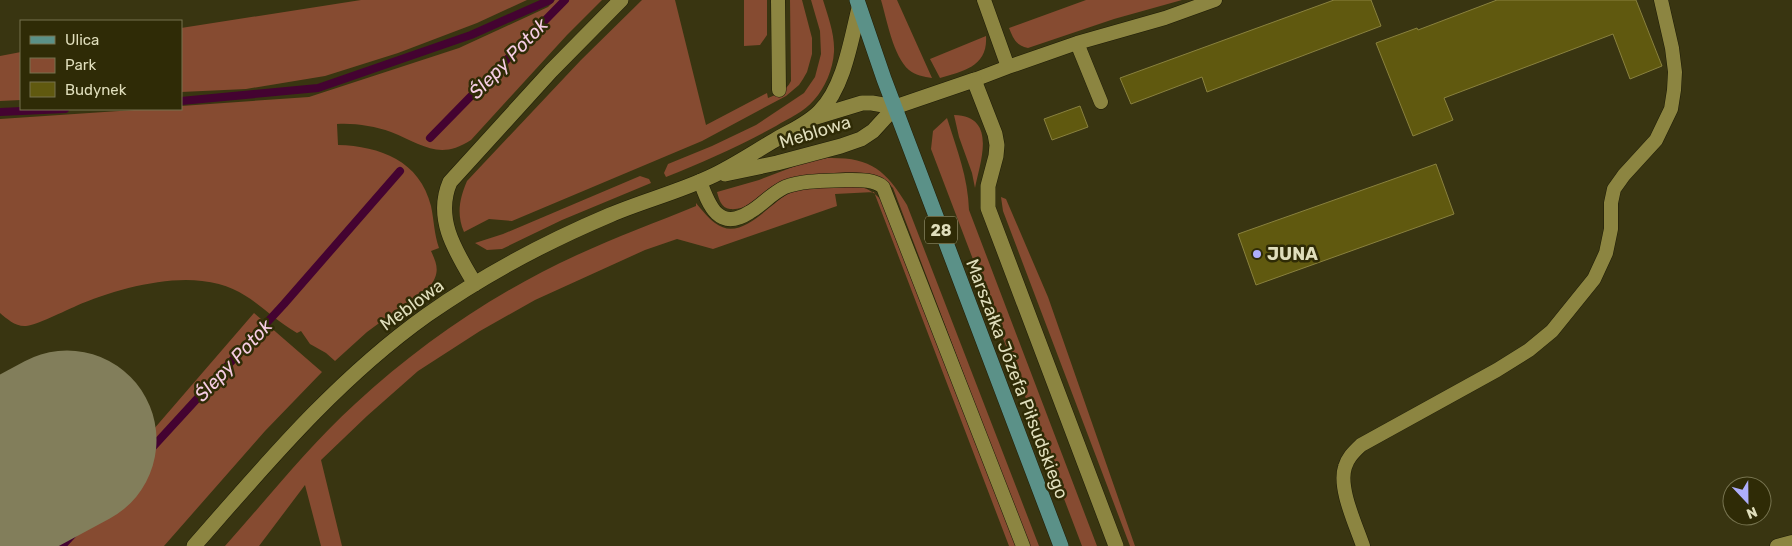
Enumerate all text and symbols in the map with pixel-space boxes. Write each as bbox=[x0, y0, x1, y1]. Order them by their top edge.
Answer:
water label: Ślepy Potok bbox=[464, 13, 553, 104]
legend bbox=[20, 20, 182, 110]
text: Ulica bbox=[65, 31, 99, 49]
text: Park bbox=[65, 56, 96, 74]
text: Budynek bbox=[65, 81, 127, 99]
street label: Meblowa bbox=[777, 111, 853, 153]
road number: 28 bbox=[925, 216, 957, 244]
place label: JUNA bbox=[1267, 243, 1318, 265]
marker: JUNA bbox=[1251, 248, 1263, 260]
street label: Marszałka Józefa Piłsudskiego bbox=[961, 256, 1073, 502]
street label: Meblowa bbox=[376, 274, 448, 336]
water label: Ślepy Potok bbox=[190, 314, 277, 406]
north arrow bbox=[1722, 476, 1772, 526]
text: N bbox=[1744, 503, 1760, 522]

